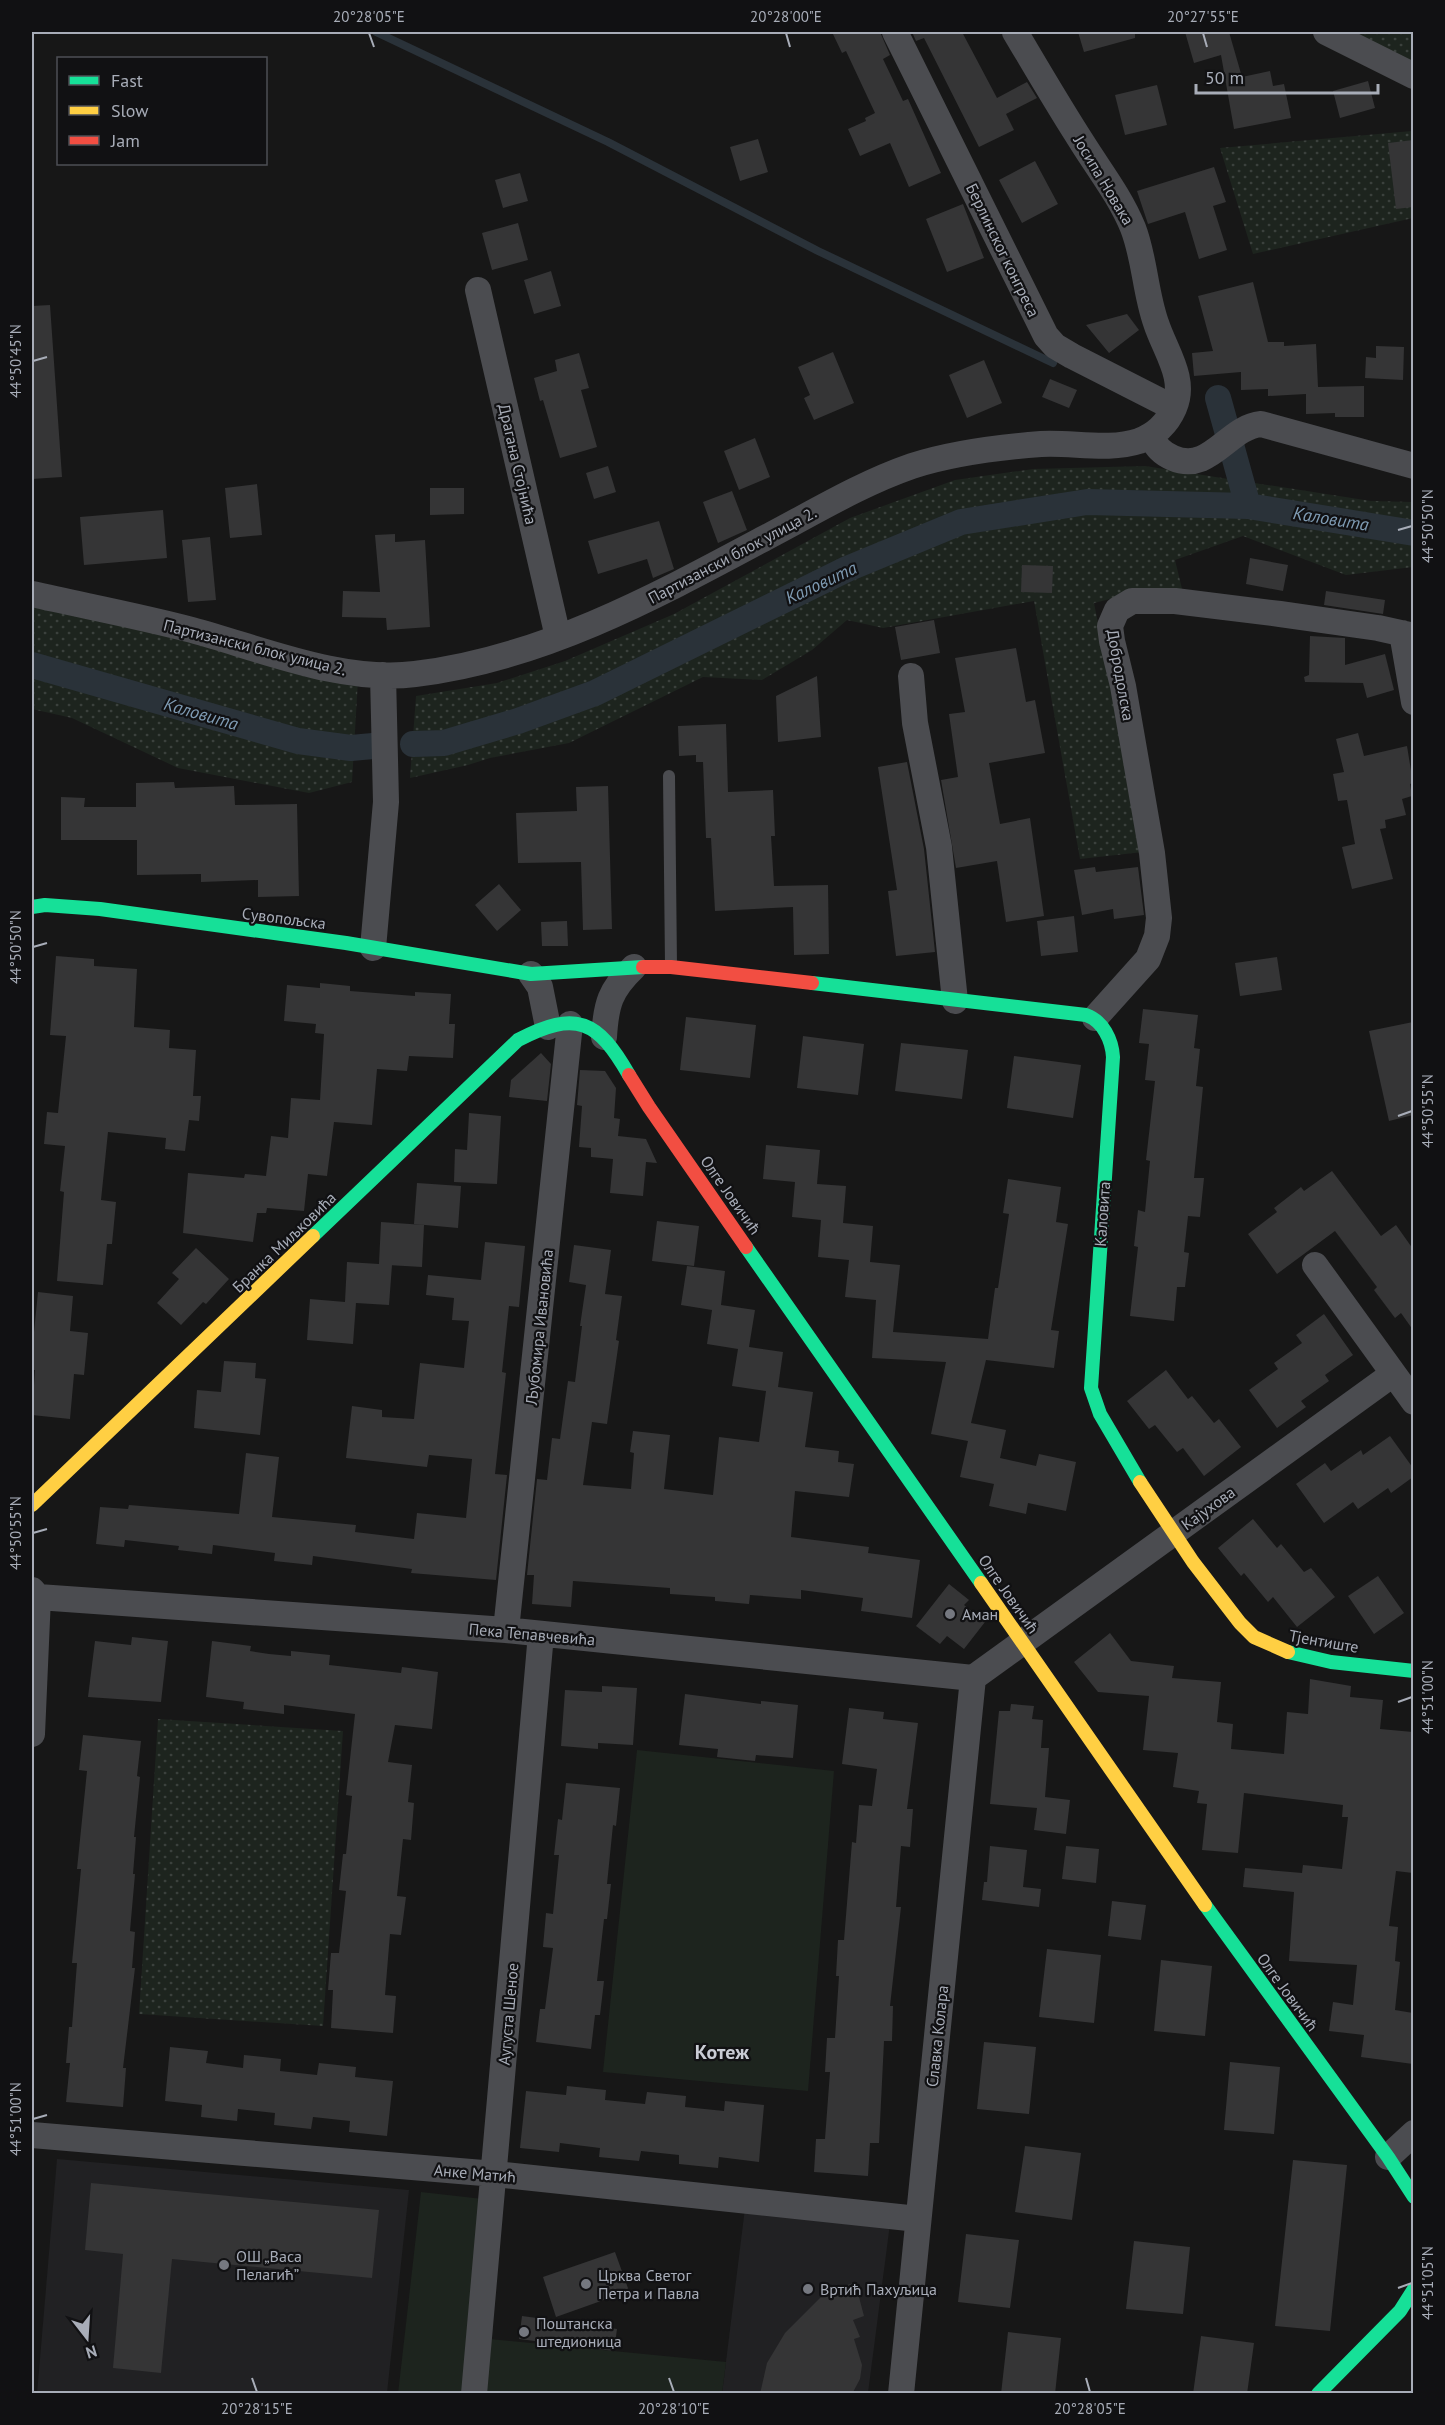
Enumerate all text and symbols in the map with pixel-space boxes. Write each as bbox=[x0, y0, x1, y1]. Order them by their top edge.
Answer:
text: 20°28'05"E bbox=[333, 7, 405, 26]
text: 20°28'00"E bbox=[750, 7, 822, 26]
text: 20°27'55"E bbox=[1167, 7, 1239, 26]
legend bbox=[57, 57, 267, 165]
scale bar bbox=[1196, 57, 1378, 95]
text: 50 m bbox=[1205, 66, 1244, 89]
text: Fast bbox=[111, 69, 143, 92]
text: Slow bbox=[111, 99, 149, 122]
text: Jam bbox=[110, 129, 140, 152]
street label: Јосипа Новака bbox=[1069, 131, 1139, 228]
street label: Берлинског конгреса bbox=[962, 180, 1044, 320]
text: 44°50'45"N bbox=[6, 324, 25, 398]
street label: Драгана Стојнића bbox=[494, 402, 542, 526]
text: 44°50'50"N bbox=[1418, 489, 1437, 563]
water label: Каловита bbox=[1292, 501, 1371, 536]
street label: Партизански блок улица 2. bbox=[644, 502, 820, 608]
water label: Каловита bbox=[781, 556, 860, 609]
street label: Партизански блок улица 2. bbox=[162, 615, 348, 679]
street label: Добродолска bbox=[1103, 628, 1139, 722]
water label: Каловита bbox=[161, 692, 241, 735]
street label: Сувопољска bbox=[241, 903, 327, 933]
text: 44°50'50"N bbox=[6, 910, 25, 984]
text: 44°50'55"N bbox=[1418, 1074, 1437, 1148]
street label: Олге Јовичић bbox=[696, 1152, 766, 1238]
street label: Каловита bbox=[1090, 1181, 1114, 1247]
street label: Бранка Миљковића bbox=[228, 1187, 340, 1297]
street label: Љубомира Ивановића bbox=[521, 1248, 557, 1407]
street label: Кајухова bbox=[1177, 1482, 1239, 1534]
text: 44°50'55"N bbox=[6, 1496, 25, 1570]
street label: Олге Јовичић bbox=[974, 1551, 1044, 1637]
place label: Аман bbox=[962, 1604, 998, 1624]
marker: Аман bbox=[943, 1607, 957, 1621]
street label: Пека Тепавчевића bbox=[468, 1619, 596, 1649]
street label: Тјентиште bbox=[1288, 1625, 1360, 1657]
text: 44°51'00"N bbox=[1418, 1660, 1437, 1734]
street label: Олге Јовичић bbox=[1253, 1949, 1323, 2035]
street label: Аугуста Шеное bbox=[494, 1962, 522, 2066]
street label: Славка Колара bbox=[922, 1984, 952, 2088]
district label: Котеж bbox=[695, 2039, 749, 2065]
text: 44°51'00"N bbox=[6, 2082, 25, 2156]
street label: Анке Матић bbox=[433, 2159, 517, 2187]
place label: ОШ „Васа Пелагић” bbox=[236, 2246, 302, 2284]
text: 44°51'05"N bbox=[1418, 2246, 1437, 2320]
marker: ОШ „Васа Пелагић” bbox=[217, 2258, 231, 2272]
place label: Црква Светог Петра и Павла bbox=[598, 2265, 699, 2303]
marker: Црква Светог Петра и Павла bbox=[579, 2277, 593, 2291]
place label: Вртић Пахуљица bbox=[820, 2279, 937, 2299]
marker: Вртић Пахуљица bbox=[801, 2282, 815, 2296]
north arrow bbox=[57, 2308, 117, 2368]
place label: Поштанска штедионица bbox=[536, 2313, 622, 2351]
marker: Поштанска штедионица bbox=[517, 2325, 531, 2339]
text: N bbox=[83, 2341, 99, 2363]
text: 20°28'15"E bbox=[221, 2399, 293, 2418]
text: 20°28'10"E bbox=[638, 2399, 710, 2418]
text: 20°28'05"E bbox=[1054, 2399, 1126, 2418]

